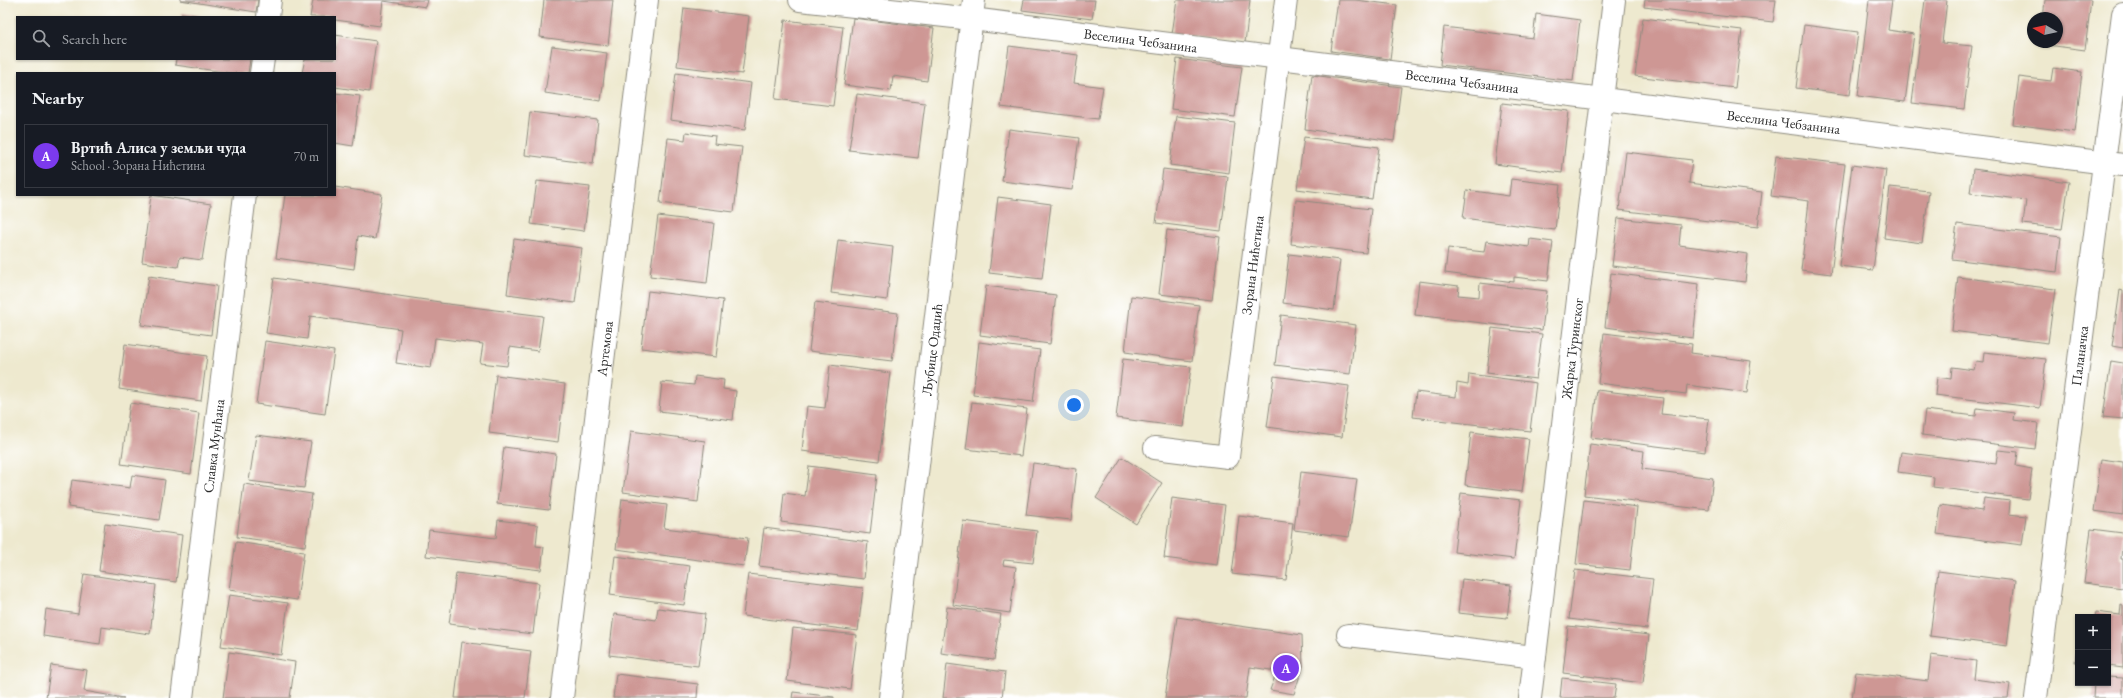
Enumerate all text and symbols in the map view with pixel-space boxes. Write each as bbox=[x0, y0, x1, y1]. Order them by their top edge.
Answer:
north arrow bbox=[2027, 12, 2063, 48]
search box bbox=[16, 16, 336, 60]
street label: Веселина Чебзанина bbox=[1083, 24, 1199, 57]
icon: search bbox=[30, 27, 52, 49]
text: Search here bbox=[62, 29, 127, 48]
street label: Веселина Чебзанина bbox=[1404, 65, 1520, 97]
text: Nearby bbox=[32, 87, 84, 109]
street label: Веселина Чебзанина bbox=[1726, 106, 1842, 138]
text: Вртић Алиса у земљи чуда bbox=[71, 138, 246, 157]
text: A bbox=[41, 148, 51, 165]
text: 70 m bbox=[294, 148, 319, 165]
text: School · Зорана Нићетина bbox=[71, 157, 205, 174]
street label: Зорана Нићетина bbox=[1237, 214, 1268, 316]
street label: Жарка Туринског bbox=[1557, 297, 1587, 401]
street label: Љубице Одаџић bbox=[917, 302, 946, 397]
street label: Артемова bbox=[592, 320, 617, 378]
street label: Паланачка bbox=[2067, 324, 2092, 387]
your location bbox=[1064, 395, 1084, 415]
street label: Славка Мунћана bbox=[199, 398, 228, 494]
map controls bbox=[2075, 614, 2111, 686]
button: + bbox=[2075, 614, 2111, 650]
button: − bbox=[2075, 650, 2111, 686]
pin: A bbox=[1273, 653, 1299, 683]

